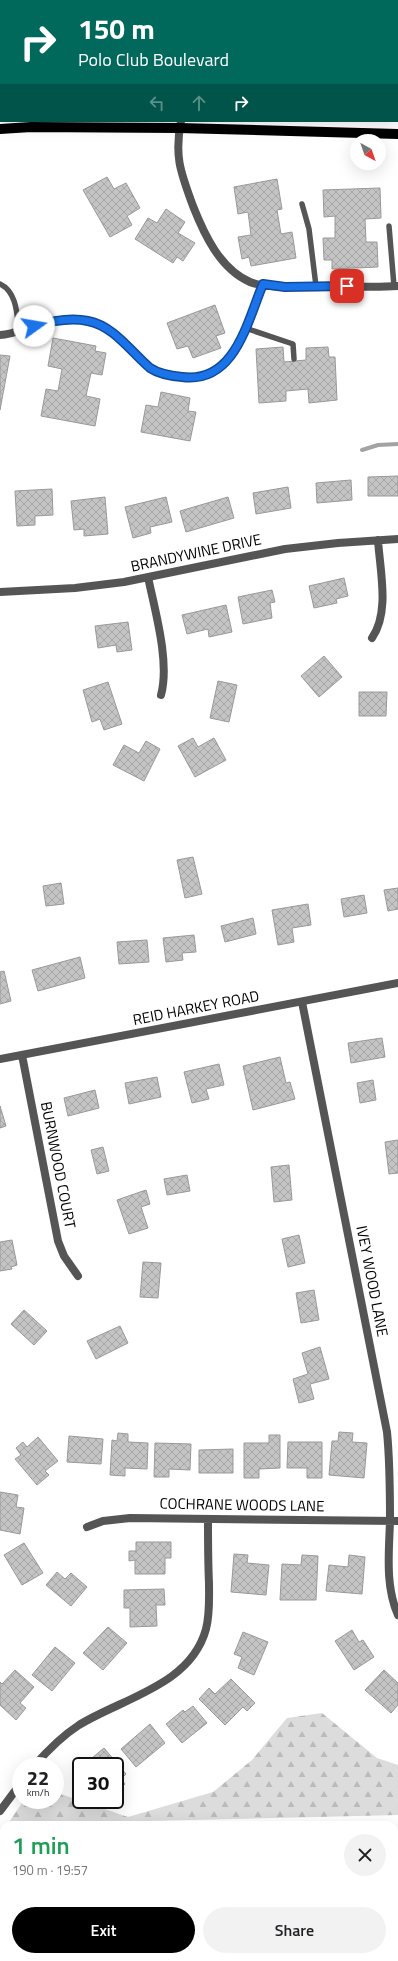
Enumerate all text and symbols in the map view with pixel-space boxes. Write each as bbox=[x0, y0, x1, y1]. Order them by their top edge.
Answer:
text: 150 m bbox=[78, 7, 155, 50]
icon: right bbox=[12, 16, 64, 68]
text: Polo Club Boulevard bbox=[78, 46, 229, 73]
icon: left bbox=[146, 92, 168, 114]
icon: ahead bbox=[188, 92, 210, 114]
icon: right bbox=[230, 92, 252, 114]
north arrow bbox=[350, 134, 386, 170]
map controls bbox=[350, 134, 386, 170]
pin bbox=[330, 269, 364, 303]
icon: arrive bbox=[336, 275, 358, 297]
position arrow bbox=[13, 305, 55, 347]
street label: BRANDYWINE DRIVE bbox=[128, 527, 263, 578]
street label: REID HARKEY ROAD bbox=[131, 984, 261, 1031]
street label: BURNWOOD COURT bbox=[35, 1099, 82, 1230]
street label: IVEY WOOD LANE bbox=[350, 1223, 395, 1338]
street label: COCHRANE WOODS LANE bbox=[159, 1492, 325, 1517]
speed limit sign: 30 bbox=[72, 1757, 124, 1809]
text: 22 bbox=[27, 1762, 49, 1793]
text: km/h bbox=[27, 1785, 49, 1800]
text: 1 min bbox=[12, 1827, 70, 1863]
button: close bbox=[344, 1834, 386, 1876]
text: 190 m · 19:57 bbox=[12, 1860, 88, 1880]
button: Exit bbox=[12, 1907, 195, 1953]
button: Share bbox=[203, 1907, 386, 1953]

